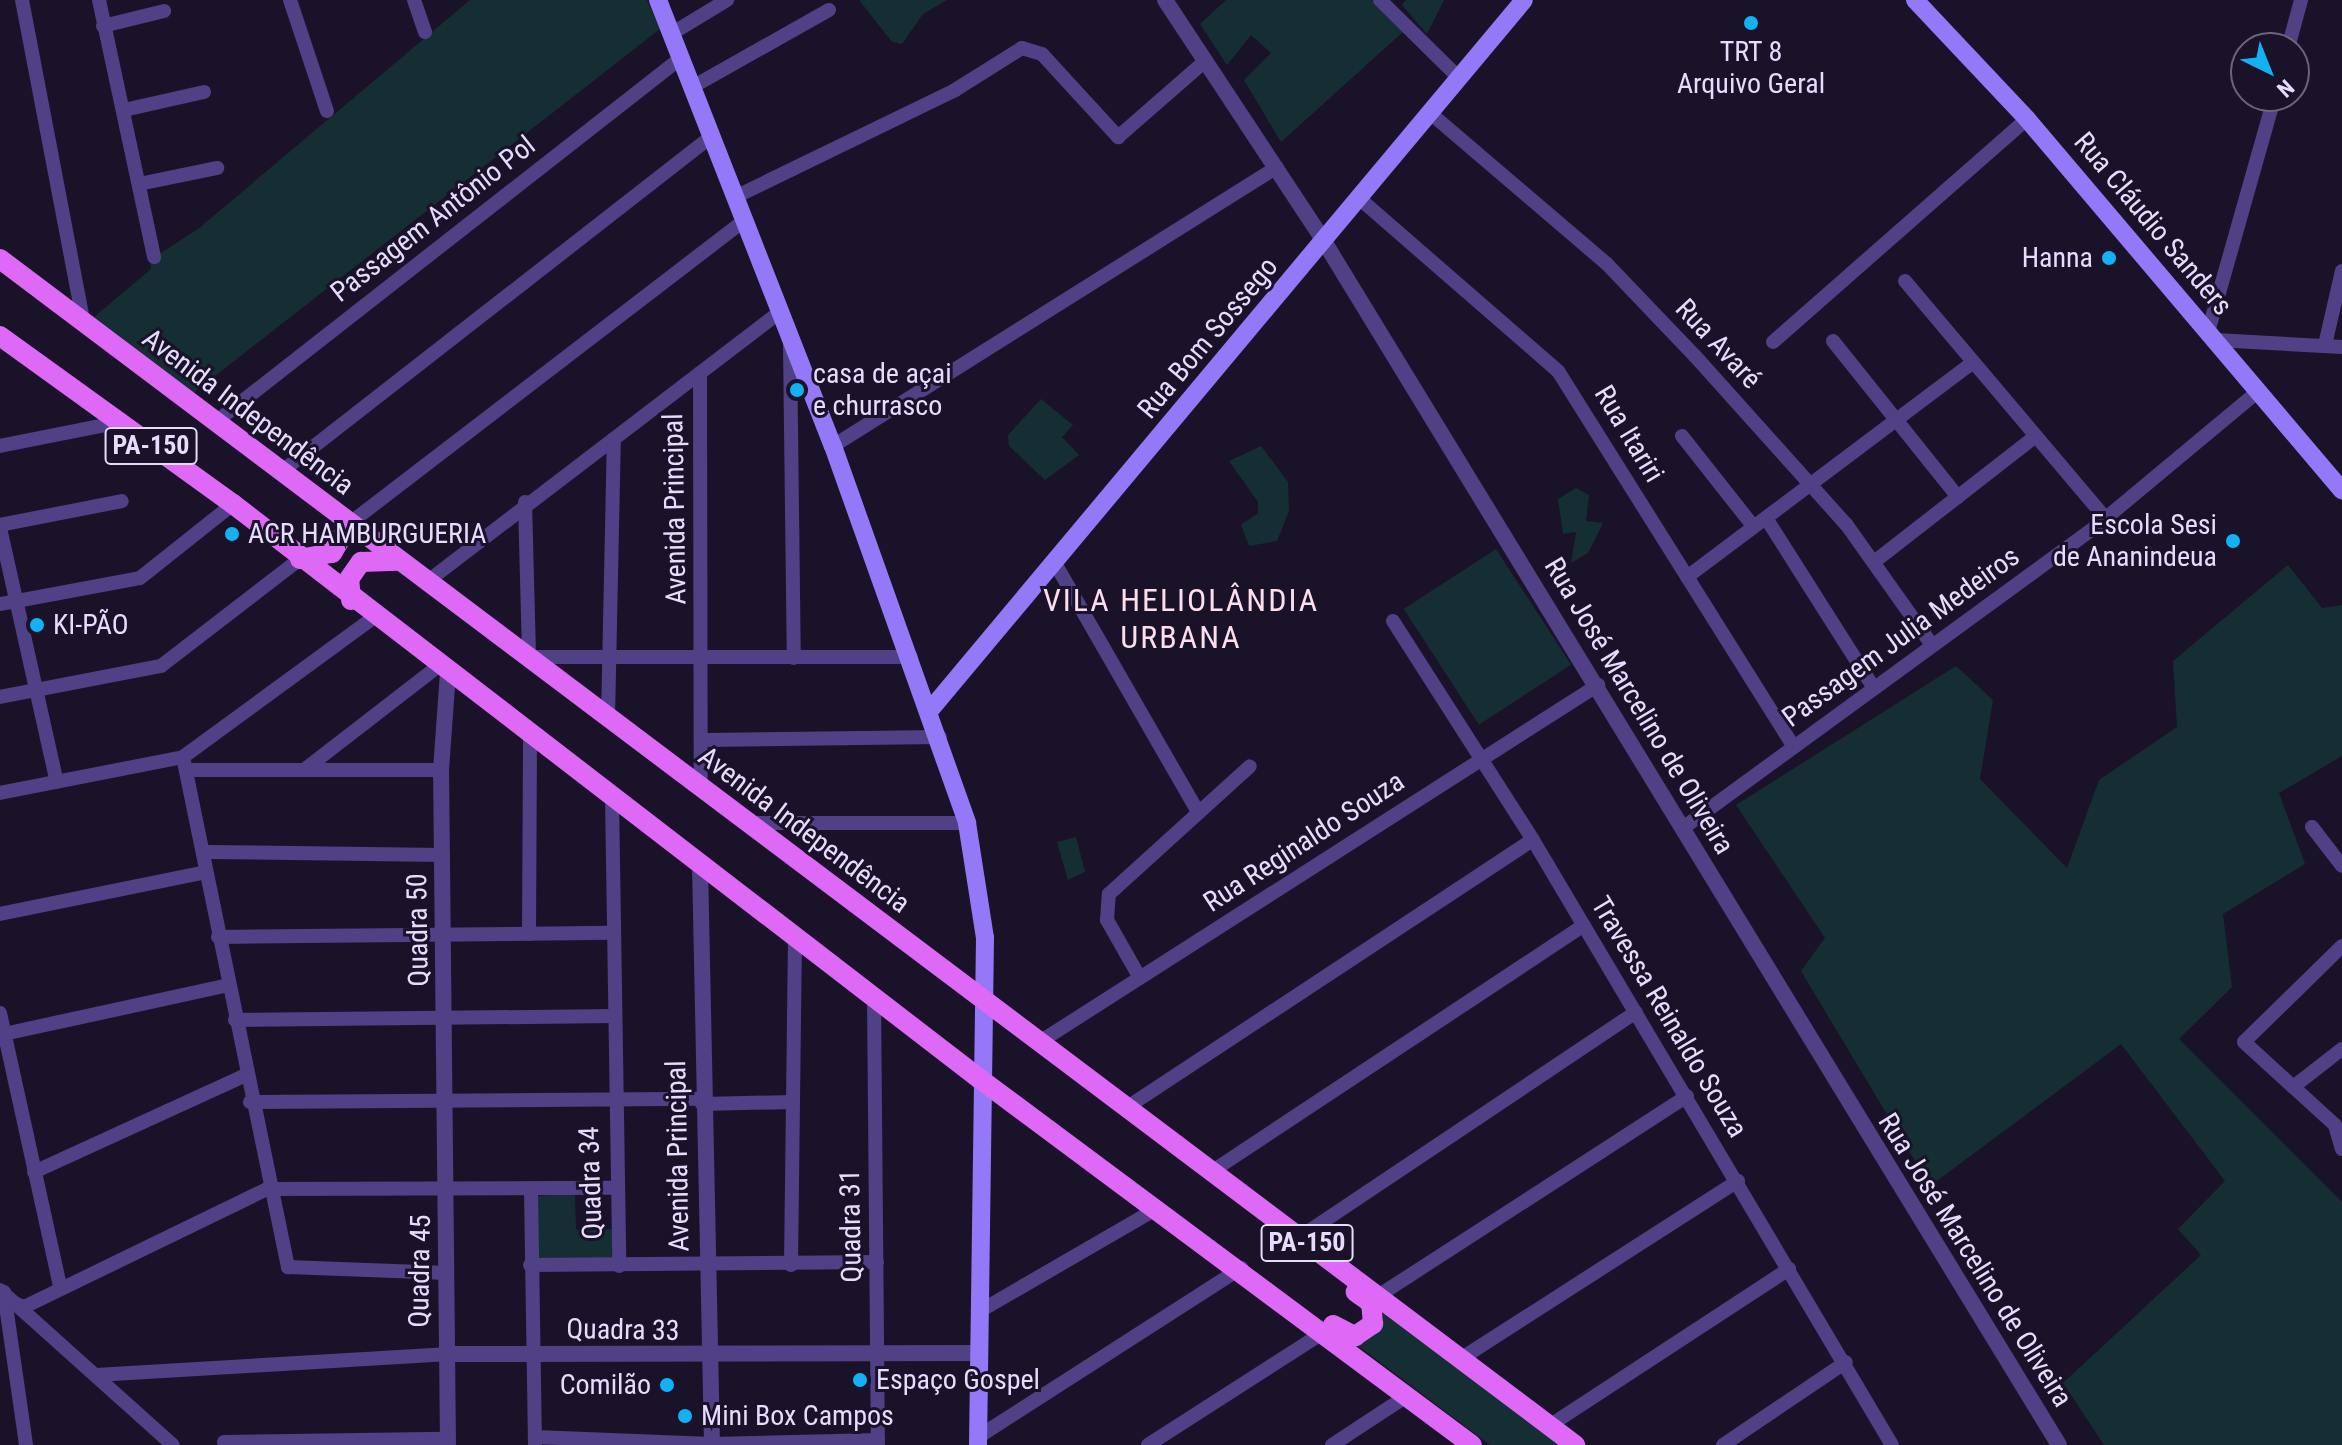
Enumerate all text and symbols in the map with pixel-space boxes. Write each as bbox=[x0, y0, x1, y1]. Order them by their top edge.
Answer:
marker: TRT 8 Arquivo Geral bbox=[1742, 14, 1760, 32]
north arrow bbox=[2230, 32, 2310, 112]
place label: TRT 8 Arquivo Geral bbox=[1677, 35, 1825, 101]
text: N bbox=[2272, 75, 2299, 102]
street label: Rua Cláudio Sanders bbox=[2067, 126, 2239, 322]
street label: Passagem Antônio Pol bbox=[324, 129, 542, 309]
place label: Hanna bbox=[2022, 241, 2093, 275]
marker: Hanna bbox=[2100, 249, 2118, 267]
street label: Rua Bom Sossego bbox=[1131, 251, 1285, 425]
street label: Rua Avaré bbox=[1668, 292, 1768, 396]
street label: Avenida Independência bbox=[136, 322, 360, 502]
place label: casa de açai e churrasco bbox=[813, 357, 952, 423]
street label: Rua Itariri bbox=[1587, 380, 1671, 488]
marker: casa de açai e churrasco bbox=[788, 381, 806, 399]
street label: Avenida Principal bbox=[657, 413, 693, 605]
road number: PA-150 bbox=[103, 424, 199, 468]
place label: Escola Sesi de Ananindeua bbox=[2053, 508, 2217, 574]
place label: ACR HAMBURGUERIA bbox=[248, 517, 486, 551]
marker: ACR HAMBURGUERIA bbox=[223, 525, 241, 543]
marker: Escola Sesi de Ananindeua bbox=[2224, 532, 2242, 550]
street label: Passagem Julia Medeiros bbox=[1776, 540, 2026, 734]
street label: Rua José Marcelino de Oliveira bbox=[1537, 552, 1741, 860]
district label: VILA HELIOLÂNDIA URBANA bbox=[1043, 582, 1319, 657]
place label: KI-PÃO bbox=[53, 608, 129, 642]
marker: KI-PÃO bbox=[28, 616, 46, 634]
street label: Avenida Independência bbox=[692, 740, 916, 920]
street label: Rua Reginaldo Souza bbox=[1198, 765, 1410, 919]
street label: Quadra 50 bbox=[400, 873, 436, 987]
street label: Travessa Reinaldo Souza bbox=[1584, 890, 1754, 1144]
street label: Avenida Principal bbox=[660, 1060, 696, 1252]
street label: Rua José Marcelino de Oliveira bbox=[1871, 1107, 2079, 1413]
street label: Quadra 34 bbox=[572, 1126, 610, 1240]
street label: Quadra 31 bbox=[833, 1169, 869, 1283]
street label: Quadra 45 bbox=[402, 1214, 438, 1328]
road number: PA-150 bbox=[1259, 1221, 1355, 1265]
street label: Quadra 33 bbox=[566, 1312, 680, 1348]
place label: Espaço Gospel bbox=[876, 1363, 1040, 1397]
place label: Comilão bbox=[560, 1368, 651, 1402]
marker: Espaço Gospel bbox=[851, 1371, 869, 1389]
marker: Comilão bbox=[658, 1376, 676, 1394]
place label: Mini Box Campos bbox=[701, 1399, 894, 1433]
marker: Mini Box Campos bbox=[676, 1407, 694, 1425]

